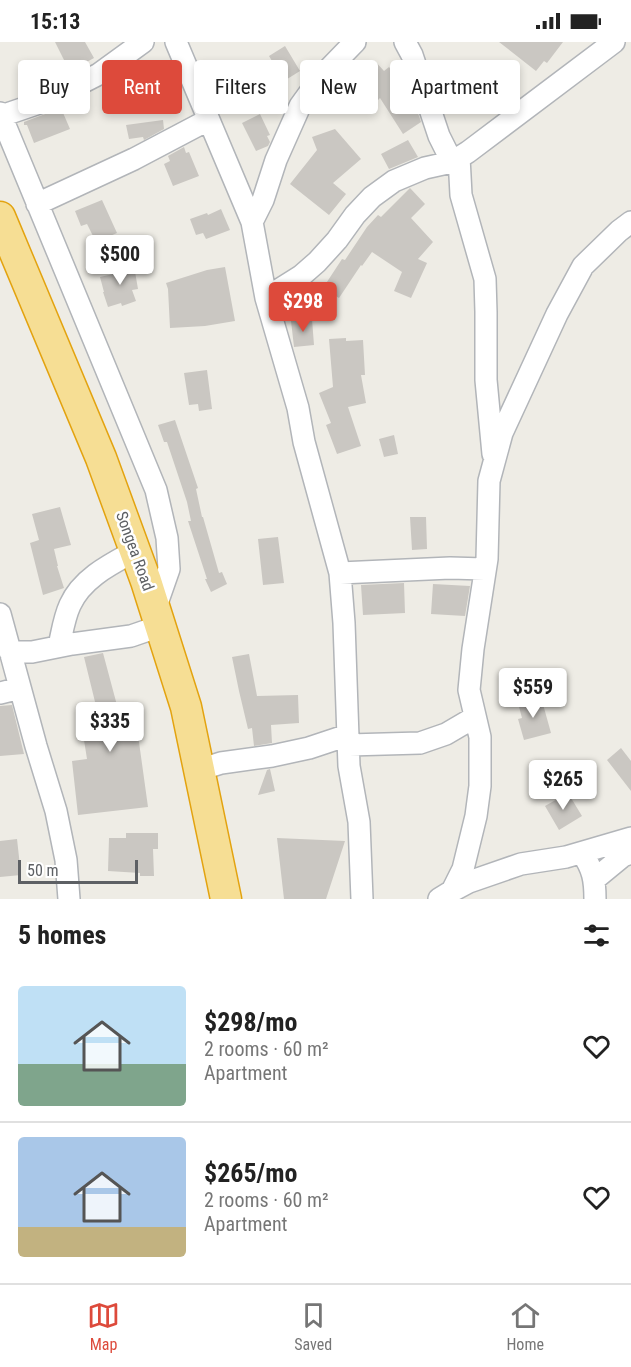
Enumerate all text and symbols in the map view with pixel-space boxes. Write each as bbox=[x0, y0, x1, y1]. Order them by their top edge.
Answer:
text: 15:13 bbox=[30, 9, 81, 34]
chip: Buy bbox=[18, 60, 90, 114]
chip: Rent bbox=[102, 60, 182, 114]
chip: Filters bbox=[194, 60, 288, 114]
chip: New bbox=[300, 60, 378, 114]
chip: Apartment bbox=[390, 60, 520, 114]
pin: $500 bbox=[84, 235, 156, 286]
text: $500 bbox=[100, 242, 140, 266]
pin: $298 bbox=[267, 282, 339, 333]
text: $298 bbox=[283, 289, 323, 313]
street label: Songea Road bbox=[112, 509, 158, 593]
pin: $559 bbox=[497, 668, 569, 719]
text: $559 bbox=[513, 675, 553, 699]
pin: $335 bbox=[74, 702, 146, 753]
text: $335 bbox=[90, 709, 130, 733]
pin: $265 bbox=[527, 760, 599, 811]
text: $265 bbox=[543, 767, 583, 791]
scale bar bbox=[18, 857, 138, 884]
text: 50 m bbox=[27, 861, 59, 880]
icon: filters bbox=[580, 919, 613, 952]
text: 5 homes bbox=[18, 920, 106, 950]
text: $298/mo bbox=[204, 1007, 297, 1037]
icon: home bbox=[66, 1010, 138, 1082]
icon: heart bbox=[580, 1030, 613, 1063]
text: 2 rooms · 60 m² bbox=[204, 1037, 329, 1061]
text: Apartment bbox=[204, 1061, 288, 1085]
text: $265/mo bbox=[204, 1158, 297, 1188]
icon: home bbox=[66, 1161, 138, 1233]
icon: heart bbox=[580, 1181, 613, 1214]
text: 2 rooms · 60 m² bbox=[204, 1188, 329, 1212]
text: Apartment bbox=[204, 1212, 288, 1236]
tab: Map bbox=[87, 1299, 120, 1354]
tab: Saved bbox=[294, 1299, 332, 1354]
tab: Home bbox=[506, 1299, 544, 1354]

